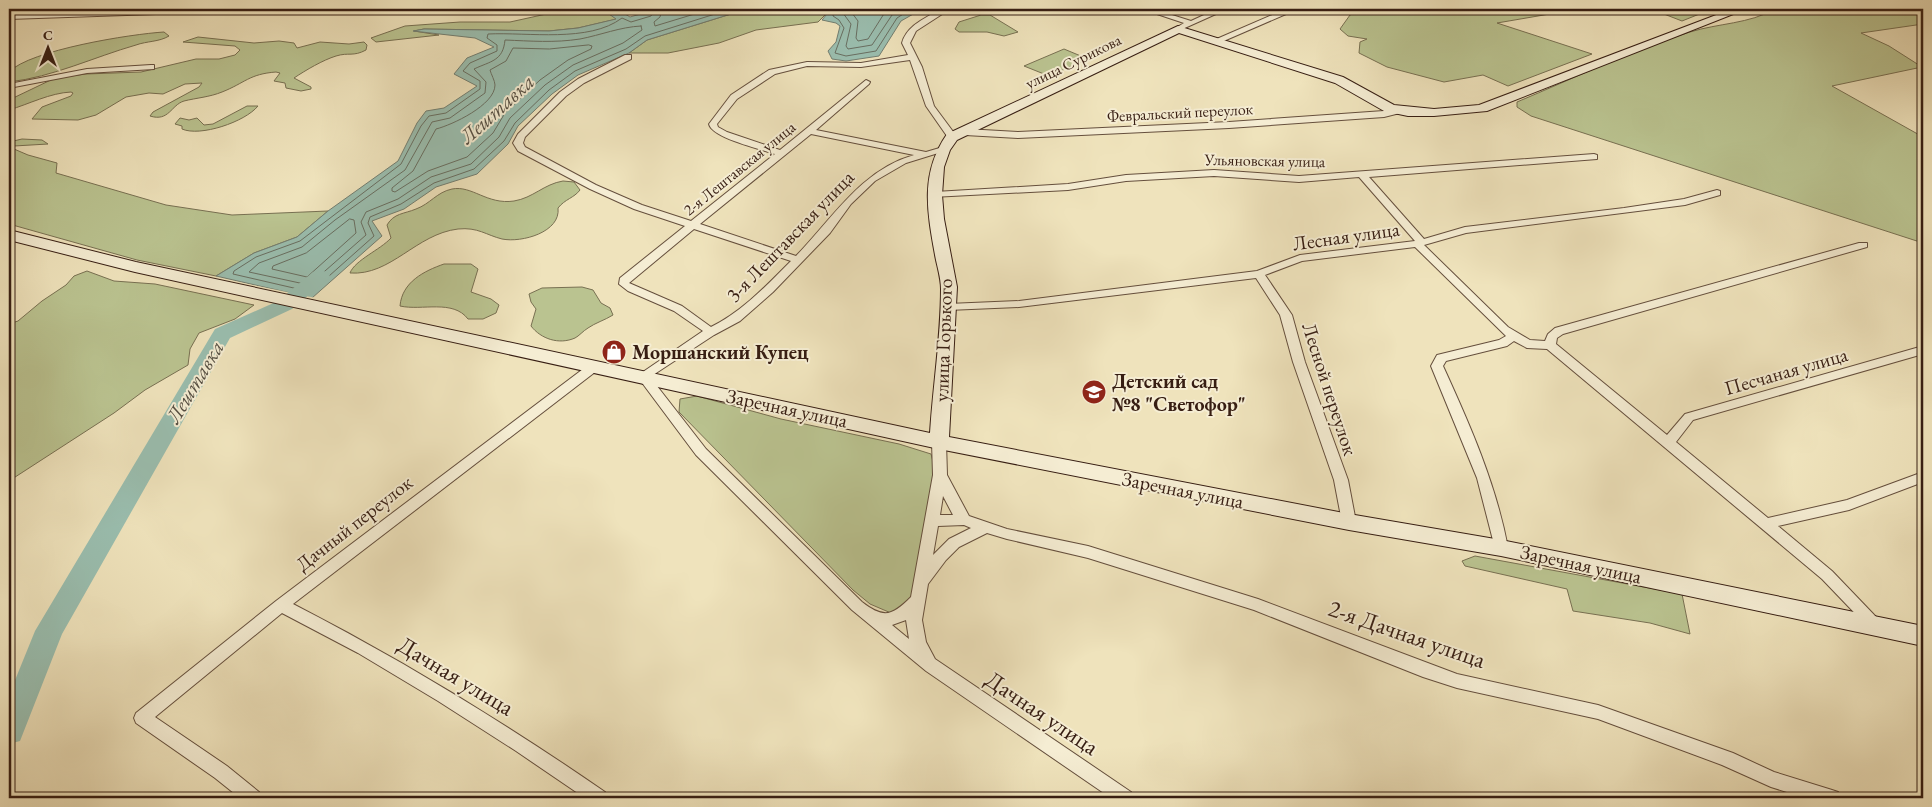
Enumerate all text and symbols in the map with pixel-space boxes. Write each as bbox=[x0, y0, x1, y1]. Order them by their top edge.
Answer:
north arrow bbox=[22, 22, 72, 72]
text: С bbox=[43, 26, 53, 44]
street label: улица Сурикова bbox=[1022, 29, 1125, 94]
water label: Лештавка bbox=[453, 68, 540, 150]
street label: Февральский переулок bbox=[1106, 98, 1254, 127]
street label: 2-я Лештавская улица bbox=[679, 116, 800, 220]
street label: Ульяновская улица bbox=[1203, 149, 1326, 172]
street label: 3-я Лештавская улица bbox=[720, 165, 860, 307]
street label: Лесная улица bbox=[1291, 216, 1401, 256]
street label: улица Горького bbox=[928, 278, 958, 402]
street label: Лесной переулок bbox=[1296, 319, 1364, 459]
water label: Лештавка bbox=[159, 336, 230, 429]
shop icon: Моршанский Купец bbox=[601, 339, 627, 365]
place label: Моршанский Купец bbox=[632, 339, 809, 365]
street label: Песчаная улица bbox=[1721, 341, 1851, 401]
place label: Детский сад №8 "Светофор" bbox=[1112, 368, 1246, 417]
school or university icon: Детский сад №8 "Светофор" bbox=[1081, 379, 1107, 405]
street label: Заречная улица bbox=[724, 382, 850, 434]
street label: Заречная улица bbox=[1120, 465, 1246, 515]
street label: Дачный переулок bbox=[290, 469, 418, 577]
street label: Заречная улица bbox=[1518, 538, 1644, 590]
street label: 2-я Дачная улица bbox=[1325, 592, 1490, 675]
street label: Дачная улица bbox=[392, 629, 520, 723]
street label: Дачная улица bbox=[980, 663, 1105, 762]

